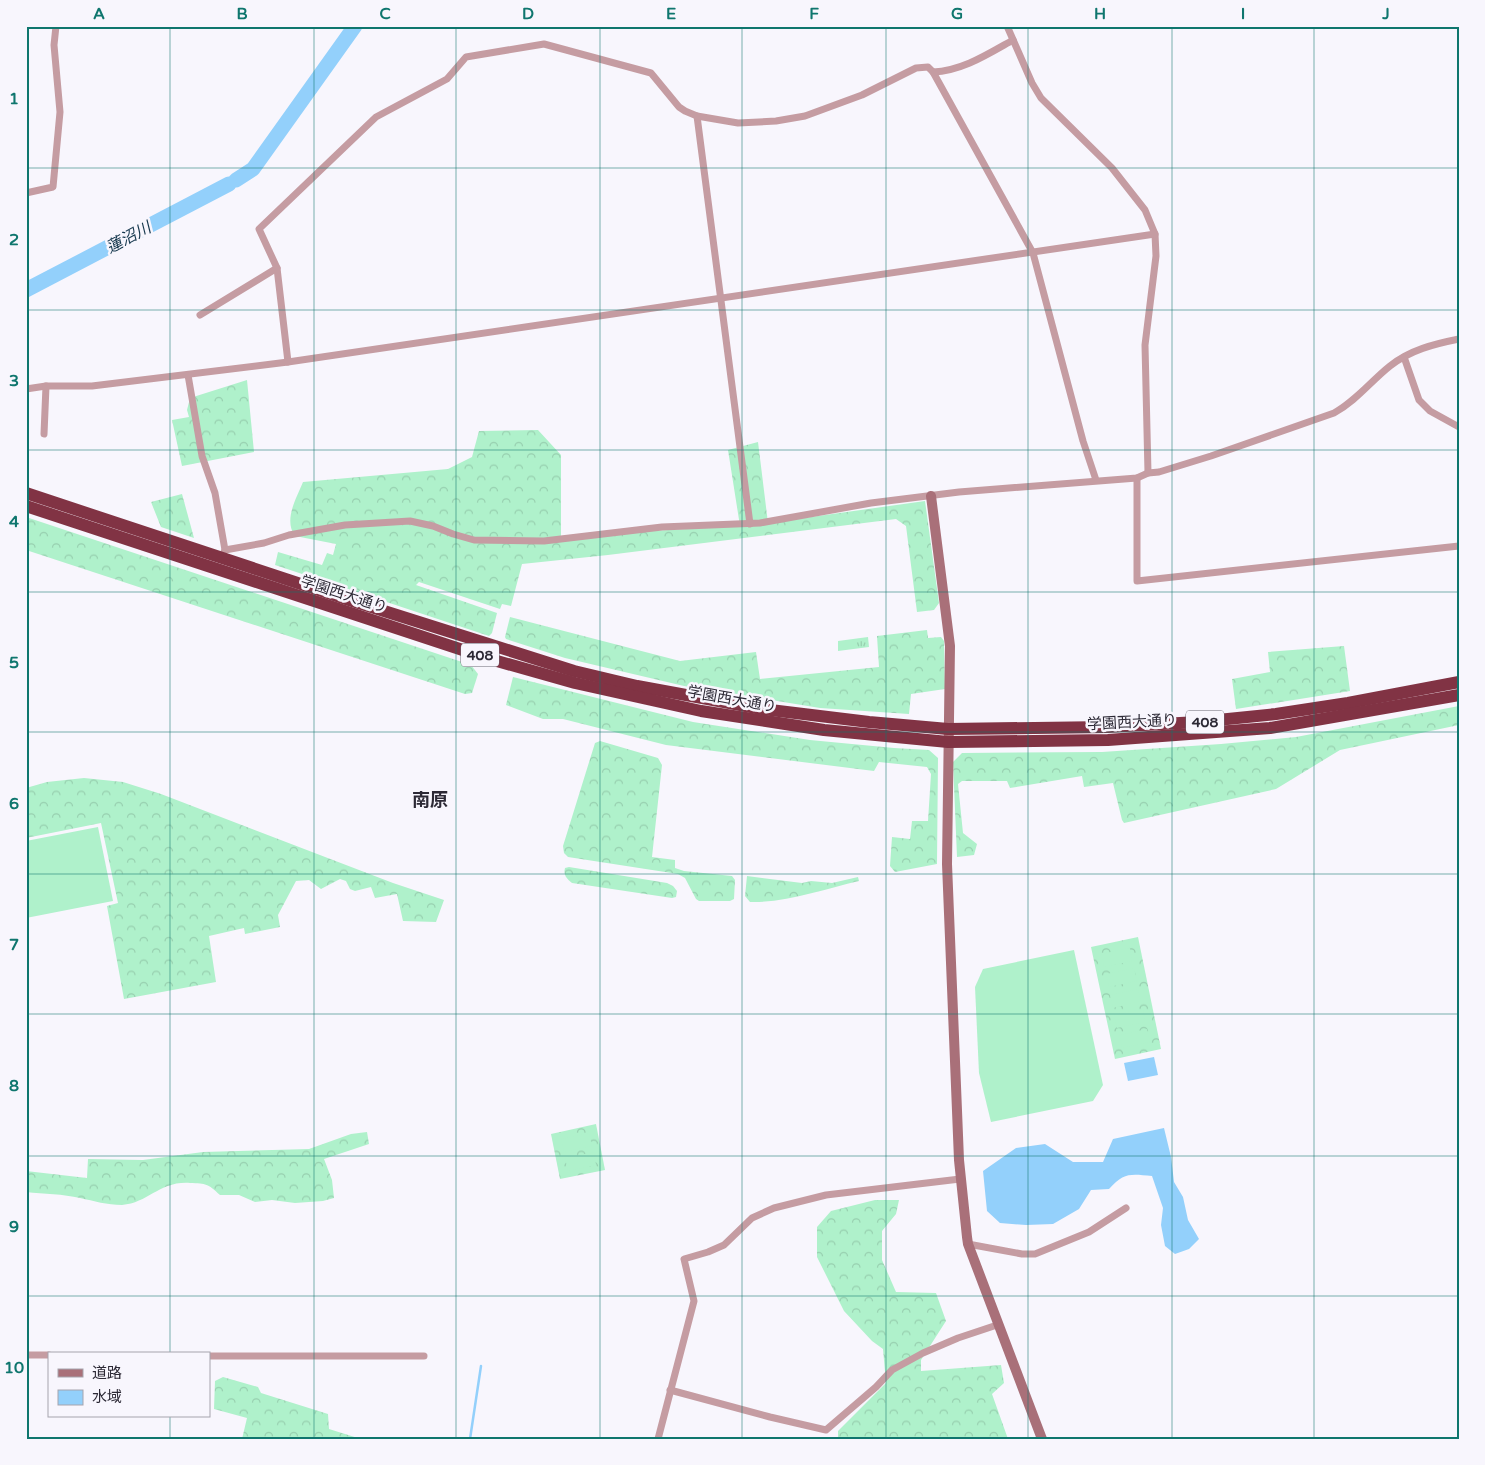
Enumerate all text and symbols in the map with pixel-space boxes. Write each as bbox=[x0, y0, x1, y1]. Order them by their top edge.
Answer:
text: A bbox=[93, 4, 105, 24]
text: B bbox=[236, 4, 248, 24]
text: C bbox=[379, 4, 391, 24]
text: D bbox=[522, 4, 534, 24]
text: E bbox=[666, 4, 676, 24]
text: F bbox=[809, 4, 819, 24]
text: G bbox=[951, 4, 963, 24]
text: H bbox=[1094, 4, 1106, 24]
text: I bbox=[1241, 4, 1245, 24]
text: J bbox=[1381, 4, 1390, 24]
text: 1 bbox=[9, 89, 19, 109]
water label: 蓮沼川 bbox=[103, 217, 156, 258]
text: 2 bbox=[9, 230, 19, 250]
text: 3 bbox=[9, 371, 19, 391]
text: 4 bbox=[9, 512, 19, 532]
street label: 学園西大通り bbox=[298, 572, 390, 616]
road number: 408 bbox=[461, 644, 499, 666]
text: 5 bbox=[9, 653, 19, 673]
street label: 学園西大通り bbox=[686, 682, 778, 716]
road number: 408 bbox=[1186, 710, 1224, 734]
street label: 学園西大通り bbox=[1087, 711, 1177, 733]
district label: 南原 bbox=[412, 789, 448, 811]
text: 6 bbox=[9, 794, 19, 814]
text: 7 bbox=[9, 935, 19, 955]
text: 8 bbox=[9, 1076, 19, 1096]
text: 9 bbox=[9, 1217, 19, 1237]
legend bbox=[48, 1352, 210, 1418]
text: 10 bbox=[4, 1358, 24, 1378]
text: 道路 bbox=[92, 1364, 122, 1382]
text: 水域 bbox=[92, 1388, 122, 1406]

